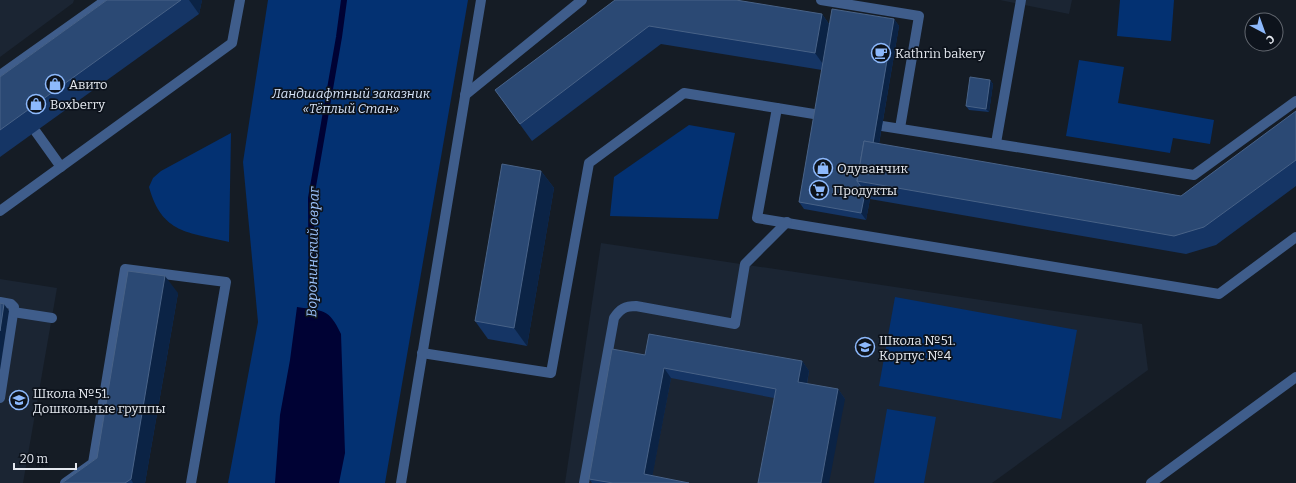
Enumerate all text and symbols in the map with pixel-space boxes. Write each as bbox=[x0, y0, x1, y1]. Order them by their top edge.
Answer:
north arrow bbox=[1244, 12, 1284, 52]
text: С bbox=[1263, 32, 1277, 46]
cafe icon: Kathrin bakery bbox=[870, 42, 892, 64]
place label: Kathrin bakery bbox=[895, 46, 985, 61]
shop icon: Авито bbox=[44, 73, 66, 95]
place label: Авито bbox=[69, 77, 108, 92]
park label: Ландшафтный заказник «Тёплый Стан» bbox=[271, 86, 431, 116]
shop icon: Boxberry bbox=[25, 93, 47, 115]
place label: Boxberry bbox=[50, 97, 105, 112]
shop icon: Одуванчик bbox=[812, 157, 834, 179]
place label: Одуванчик bbox=[837, 161, 909, 176]
supermarket icon: Продукты bbox=[808, 179, 830, 201]
place label: Продукты bbox=[833, 183, 897, 198]
water label: Воронинский овраг bbox=[303, 186, 323, 318]
place label: Школа №51. Корпус №4 bbox=[879, 333, 956, 363]
school or university icon: Школа №51. Корпус №4 bbox=[854, 336, 876, 358]
place label: Школа №51. Дошкольные группы bbox=[33, 386, 166, 416]
school or university icon: Школа №51. Дошкольные группы bbox=[8, 389, 30, 411]
scale bar bbox=[14, 445, 76, 471]
text: 20 m bbox=[20, 452, 49, 466]

